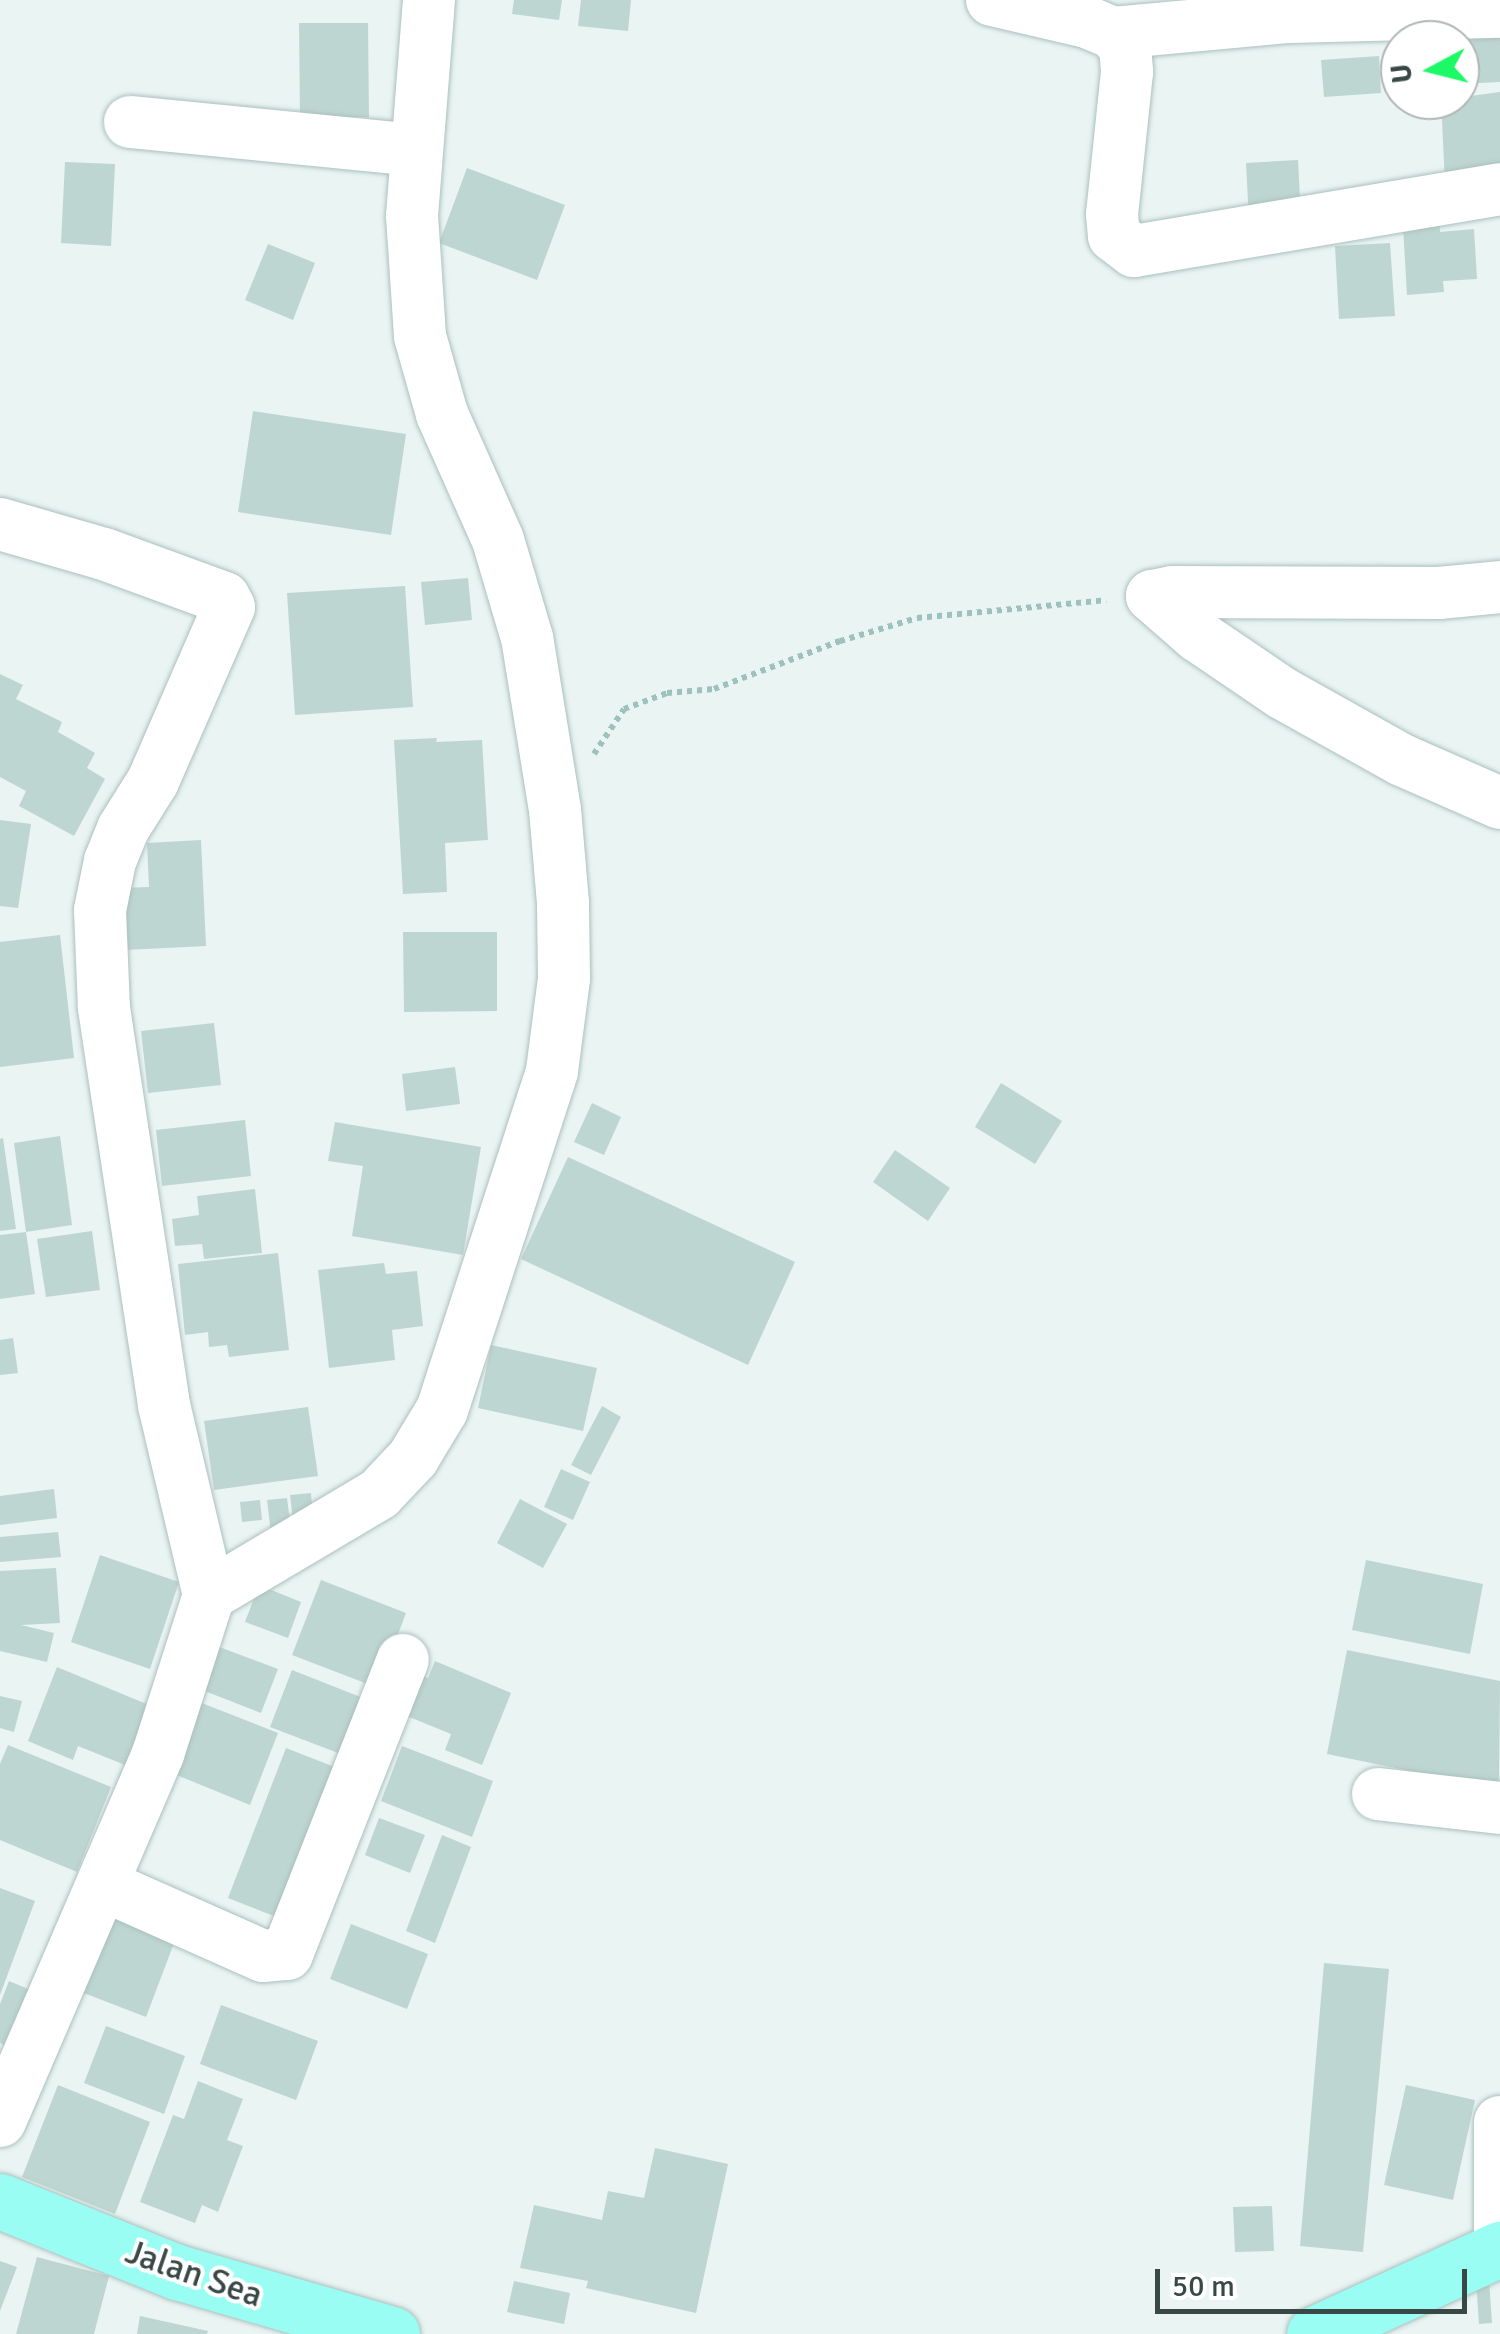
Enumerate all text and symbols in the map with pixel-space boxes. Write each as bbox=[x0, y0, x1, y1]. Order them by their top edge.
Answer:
north arrow bbox=[1380, 20, 1480, 120]
text: U bbox=[1384, 62, 1420, 85]
street label: Jalan Sea bbox=[120, 2231, 268, 2317]
scale bar bbox=[1160, 2249, 1472, 2311]
text: 50 m bbox=[1172, 2268, 1235, 2305]

